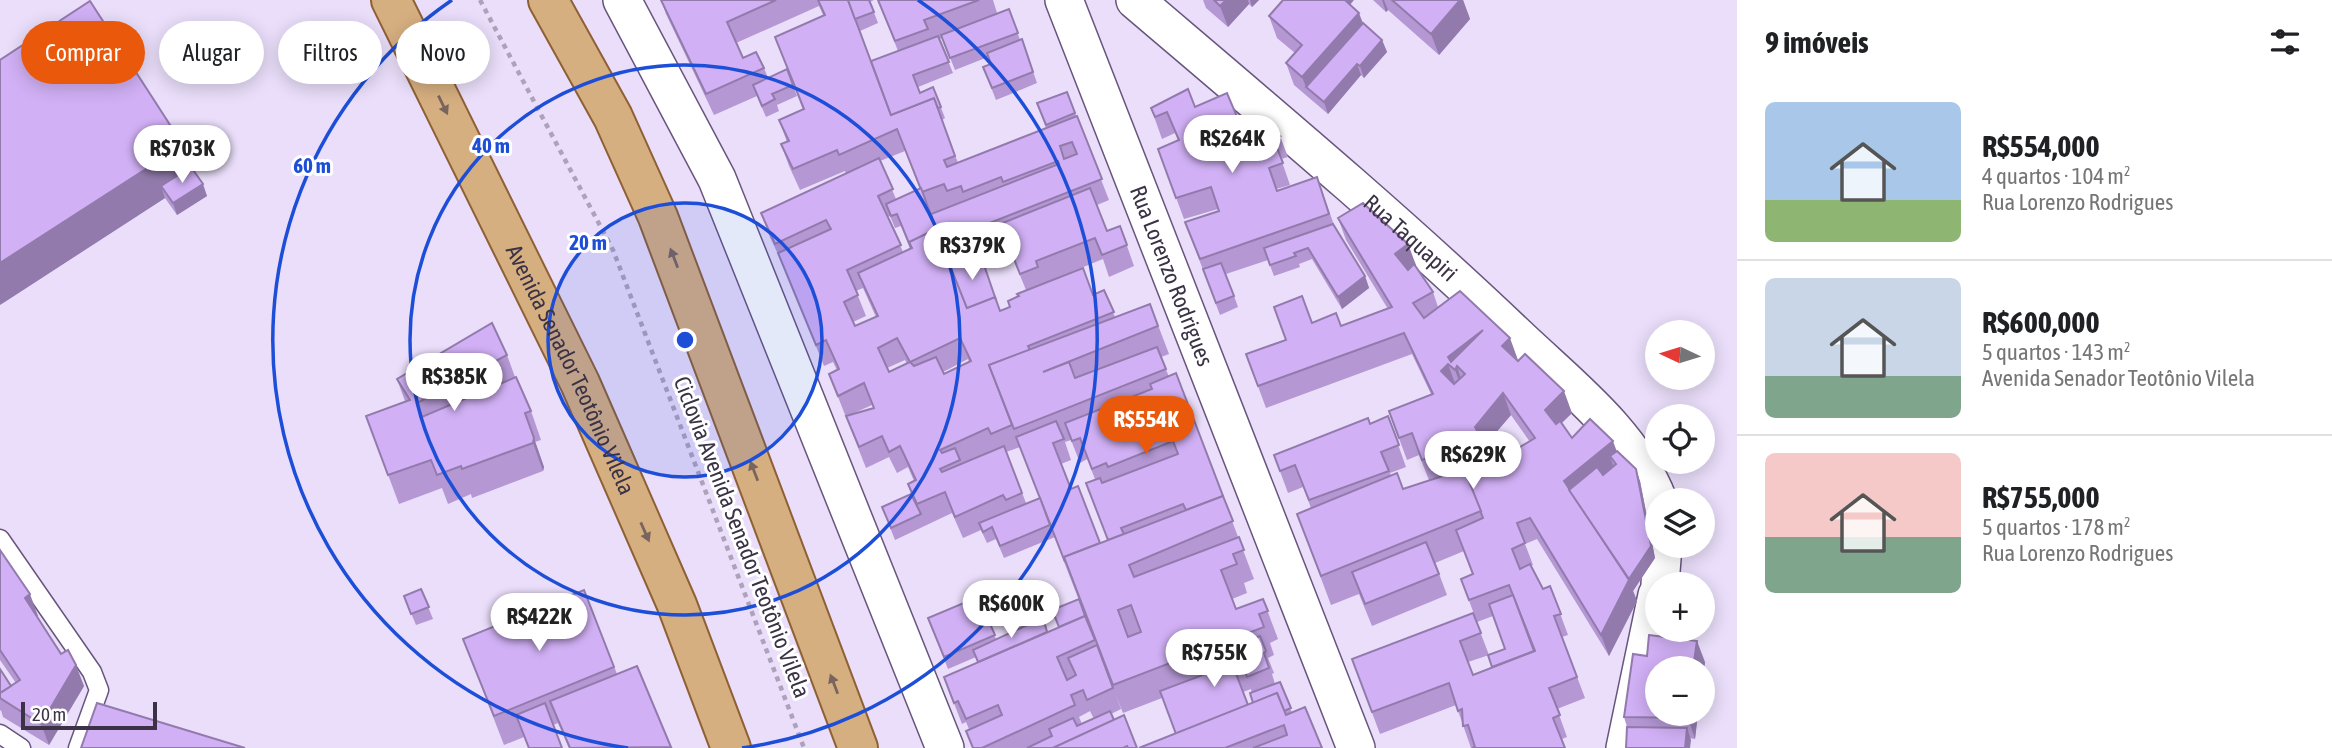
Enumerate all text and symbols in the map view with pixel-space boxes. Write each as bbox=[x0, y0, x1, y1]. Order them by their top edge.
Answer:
chip: Comprar bbox=[21, 21, 145, 84]
chip: Alugar bbox=[159, 21, 264, 84]
chip: Filtros bbox=[278, 21, 382, 84]
chip: Novo bbox=[396, 21, 490, 84]
icon: filters bbox=[2266, 23, 2304, 61]
text: 9 imóveis bbox=[1765, 25, 1869, 59]
one-way arrow bbox=[438, 95, 449, 115]
pin: R$264K bbox=[1175, 116, 1289, 175]
pin: R$703K bbox=[125, 125, 239, 185]
text: R$264K bbox=[1200, 125, 1264, 151]
text: R$554,000 bbox=[1982, 129, 2100, 163]
icon: home bbox=[1821, 130, 1905, 214]
text: 40 m bbox=[471, 133, 510, 157]
text: R$703K bbox=[150, 135, 214, 161]
text: 60 m bbox=[293, 153, 331, 177]
text: 4 quartos · 104 m² bbox=[1982, 163, 2130, 189]
street label: Rua Lorenzo Rodrigues bbox=[1125, 182, 1219, 370]
street label: Rua Taquapiri bbox=[1358, 189, 1463, 286]
text: Rua Lorenzo Rodrigues bbox=[1982, 189, 2173, 215]
pin: R$379K bbox=[915, 222, 1029, 282]
text: 20 m bbox=[569, 230, 607, 254]
text: R$379K bbox=[940, 232, 1004, 258]
street label: Avenida Senador Teotônio Vilela bbox=[501, 240, 640, 499]
one-way arrow bbox=[668, 248, 679, 269]
text: R$600,000 bbox=[1982, 305, 2100, 339]
icon: home bbox=[1821, 306, 1905, 390]
north arrow bbox=[1645, 320, 1715, 390]
map controls bbox=[1645, 320, 1715, 726]
centre of rings bbox=[673, 328, 697, 352]
text: 5 quartos · 143 m² bbox=[1982, 339, 2130, 365]
pin: R$385K bbox=[397, 354, 511, 413]
text: R$385K bbox=[422, 363, 486, 389]
text: Avenida Senador Teotônio Vilela bbox=[1982, 365, 2255, 391]
street label: Ciclovia Avenida Senador Teotônio Vilela bbox=[669, 373, 815, 701]
pin: R$554K bbox=[1089, 396, 1203, 456]
button: locate bbox=[1645, 404, 1715, 474]
text: R$554K bbox=[1114, 406, 1178, 432]
pin: R$629K bbox=[1416, 432, 1530, 491]
text: R$629K bbox=[1441, 441, 1505, 467]
one-way arrow bbox=[748, 461, 759, 482]
text: R$755,000 bbox=[1982, 480, 2100, 514]
icon: home bbox=[1821, 481, 1905, 565]
button: layers bbox=[1645, 488, 1715, 558]
text: 5 quartos · 178 m² bbox=[1982, 514, 2130, 540]
one-way arrow bbox=[639, 522, 651, 542]
text: Rua Lorenzo Rodrigues bbox=[1982, 540, 2173, 566]
button: + bbox=[1645, 572, 1715, 642]
pin: R$600K bbox=[954, 580, 1068, 640]
text: R$600K bbox=[979, 590, 1043, 616]
pin: R$422K bbox=[482, 594, 596, 653]
text: R$422K bbox=[507, 603, 571, 629]
pin: R$755K bbox=[1157, 630, 1271, 689]
text: R$755K bbox=[1182, 639, 1246, 665]
button: − bbox=[1645, 656, 1715, 726]
one-way arrow bbox=[829, 674, 840, 695]
scale bar bbox=[21, 699, 158, 731]
text: 20 m bbox=[32, 703, 66, 725]

